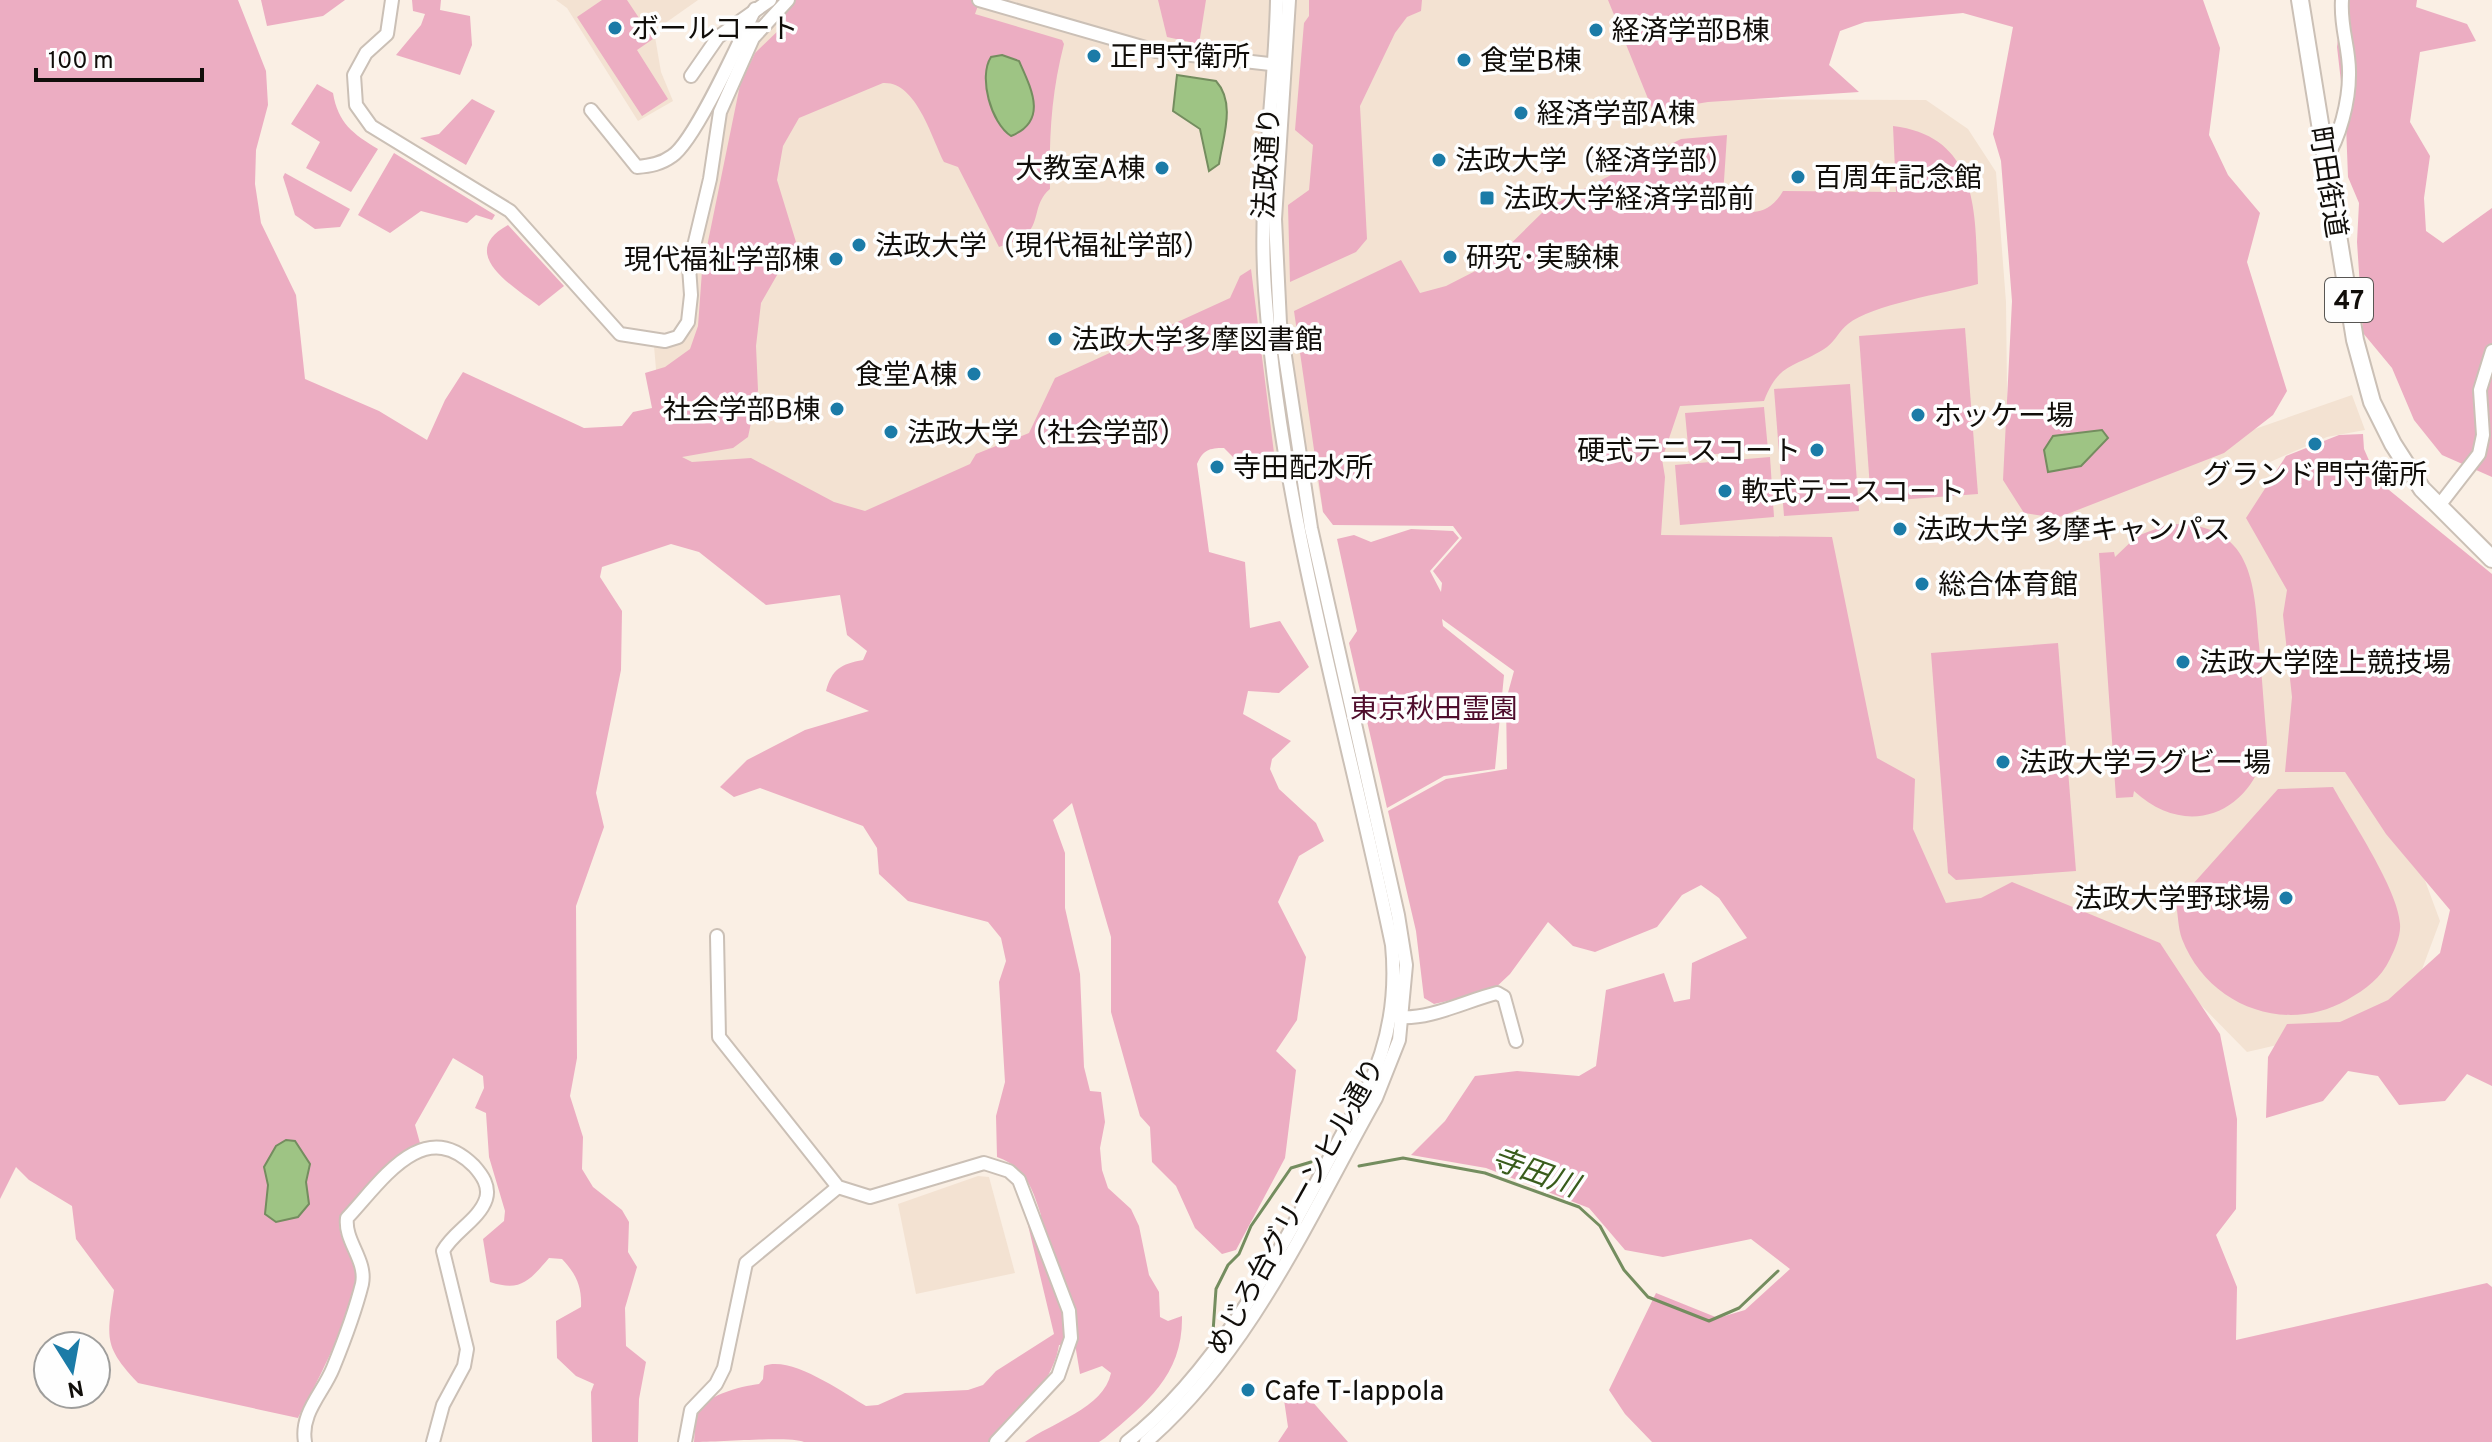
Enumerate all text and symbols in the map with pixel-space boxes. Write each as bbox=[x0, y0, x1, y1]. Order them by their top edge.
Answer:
place label: ボールコート bbox=[631, 13, 798, 49]
place label: 経済学部B棟 bbox=[1612, 15, 1770, 51]
marker: ボールコート bbox=[606, 19, 624, 37]
marker: 経済学部B棟 bbox=[1587, 21, 1605, 39]
scale bar bbox=[36, 32, 202, 82]
place label: 正門守衛所 bbox=[1110, 41, 1250, 77]
place label: 食堂B棟 bbox=[1480, 45, 1582, 81]
text: 100 m bbox=[48, 47, 114, 77]
marker: 正門守衛所 bbox=[1085, 47, 1103, 65]
marker: 食堂B棟 bbox=[1455, 51, 1473, 69]
place label: 経済学部A棟 bbox=[1537, 98, 1696, 134]
marker: 経済学部A棟 bbox=[1512, 104, 1530, 122]
street label: 法政通り bbox=[1248, 106, 1290, 220]
street label: 町田街道 bbox=[2299, 124, 2353, 241]
place label: 法政大学（経済学部） bbox=[1455, 145, 1735, 181]
marker: 法政大学（経済学部） bbox=[1430, 151, 1448, 169]
place label: 大教室A棟 bbox=[1015, 153, 1146, 189]
marker: 大教室A棟 bbox=[1153, 159, 1171, 177]
place label: 百周年記念館 bbox=[1814, 162, 1982, 198]
marker: 百周年記念館 bbox=[1789, 168, 1807, 186]
place label: 法政大学経済学部前 bbox=[1503, 183, 1755, 219]
marker: 法政大学経済学部前 bbox=[1478, 189, 1496, 207]
place label: 法政大学（現代福祉学部） bbox=[875, 230, 1211, 266]
marker: 法政大学（現代福祉学部） bbox=[850, 236, 868, 254]
place label: 研究･実験棟 bbox=[1466, 242, 1620, 278]
place label: 現代福祉学部棟 bbox=[624, 244, 820, 280]
marker: 研究･実験棟 bbox=[1441, 248, 1459, 266]
marker: 現代福祉学部棟 bbox=[827, 250, 845, 268]
road number: 47 bbox=[2325, 278, 2373, 322]
place label: 法政大学多摩図書館 bbox=[1071, 324, 1323, 360]
marker: 法政大学多摩図書館 bbox=[1046, 330, 1064, 348]
place label: 食堂A棟 bbox=[855, 359, 958, 395]
marker: 食堂A棟 bbox=[965, 365, 983, 383]
place label: 社会学部B棟 bbox=[663, 394, 821, 430]
marker: 社会学部B棟 bbox=[828, 400, 846, 418]
place label: ホッケー場 bbox=[1934, 400, 2074, 436]
marker: ホッケー場 bbox=[1909, 406, 1927, 424]
place label: 法政大学（社会学部） bbox=[907, 417, 1187, 453]
marker: 法政大学（社会学部） bbox=[882, 423, 900, 441]
place label: 硬式テニスコート bbox=[1577, 435, 1801, 471]
marker: グランド門守衛所 bbox=[2306, 435, 2324, 453]
marker: 硬式テニスコート bbox=[1808, 441, 1826, 459]
place label: 寺田配水所 bbox=[1233, 452, 1373, 488]
marker: 寺田配水所 bbox=[1208, 458, 1226, 476]
place label: グランド門守衛所 bbox=[2203, 459, 2427, 495]
place label: 軟式テニスコート bbox=[1741, 476, 1965, 512]
marker: 軟式テニスコート bbox=[1716, 482, 1734, 500]
place label: 法政大学 多摩キャンパス bbox=[1916, 514, 2231, 550]
marker: 法政大学 多摩キャンパス bbox=[1891, 520, 1909, 538]
place label: 総合体育館 bbox=[1938, 569, 2078, 605]
marker: 総合体育館 bbox=[1913, 575, 1931, 593]
place label: 法政大学陸上競技場 bbox=[2199, 647, 2451, 683]
marker: 法政大学陸上競技場 bbox=[2174, 653, 2192, 671]
park label: 東京秋田霊園 bbox=[1350, 693, 1518, 729]
place label: 法政大学ラグビー場 bbox=[2019, 747, 2271, 783]
marker: 法政大学ラグビー場 bbox=[1994, 753, 2012, 771]
place label: 法政大学野球場 bbox=[2074, 883, 2270, 919]
marker: 法政大学野球場 bbox=[2277, 889, 2295, 907]
street label: めじろ台グリーンヒル通り bbox=[1201, 1052, 1394, 1363]
water label: 寺田川 bbox=[1486, 1142, 1586, 1208]
north arrow bbox=[32, 1330, 112, 1410]
text: N bbox=[65, 1372, 86, 1402]
place label: Cafe T-lappola bbox=[1264, 1375, 1444, 1411]
marker: Cafe T-lappola bbox=[1239, 1381, 1257, 1399]

